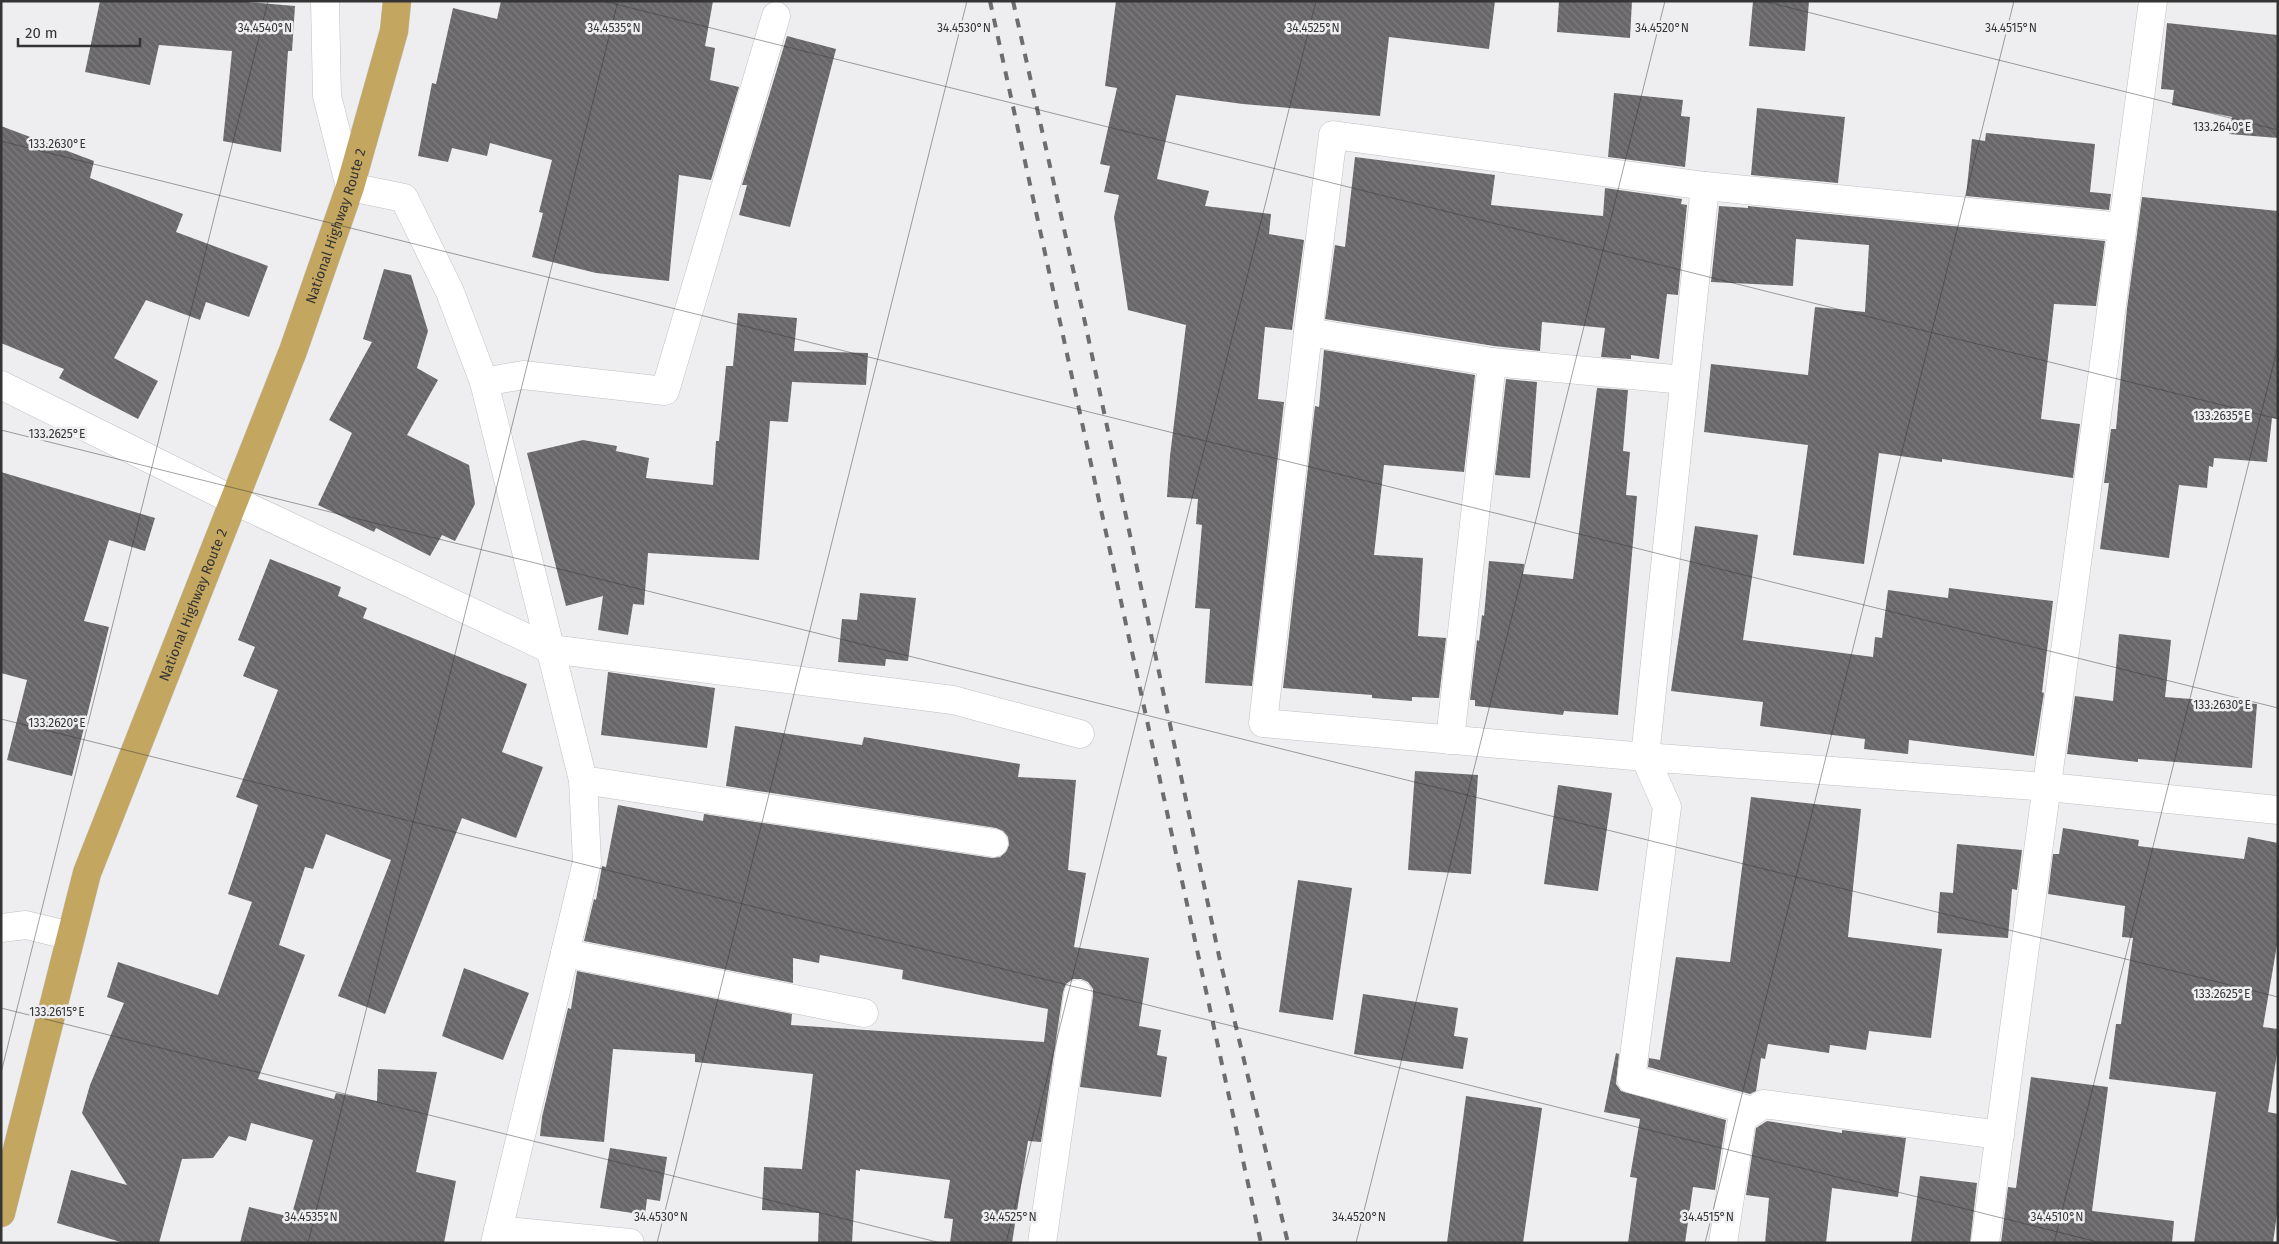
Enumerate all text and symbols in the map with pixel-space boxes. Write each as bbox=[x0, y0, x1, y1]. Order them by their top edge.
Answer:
scale bar bbox=[18, 15, 140, 47]
text: 34.4540°N bbox=[238, 21, 292, 35]
text: 34.4535°N bbox=[587, 21, 641, 35]
text: 34.4530°N bbox=[937, 21, 991, 35]
text: 34.4525°N bbox=[1286, 21, 1340, 35]
text: 34.4520°N bbox=[1635, 21, 1689, 35]
text: 34.4515°N bbox=[1985, 21, 2037, 35]
text: 20 m bbox=[25, 24, 58, 42]
text: 133.2640°E bbox=[2193, 120, 2251, 134]
text: 133.2630°E bbox=[28, 137, 86, 151]
street label: National Highway Route 2 bbox=[302, 146, 369, 306]
text: 133.2635°E bbox=[2194, 409, 2250, 423]
text: 133.2625°E bbox=[29, 427, 85, 441]
street label: National Highway Route 2 bbox=[155, 526, 231, 684]
text: 133.2630°E bbox=[2193, 698, 2251, 712]
text: 133.2620°E bbox=[28, 716, 86, 730]
text: 133.2625°E bbox=[2194, 987, 2250, 1001]
text: 133.2615°E bbox=[29, 1005, 85, 1019]
text: 34.4535°N bbox=[284, 1210, 338, 1224]
text: 34.4530°N bbox=[634, 1210, 688, 1224]
text: 34.4525°N bbox=[983, 1210, 1037, 1224]
text: 34.4520°N bbox=[1332, 1210, 1386, 1224]
text: 34.4515°N bbox=[1682, 1210, 1734, 1224]
text: 34.4510°N bbox=[2031, 1210, 2083, 1224]

